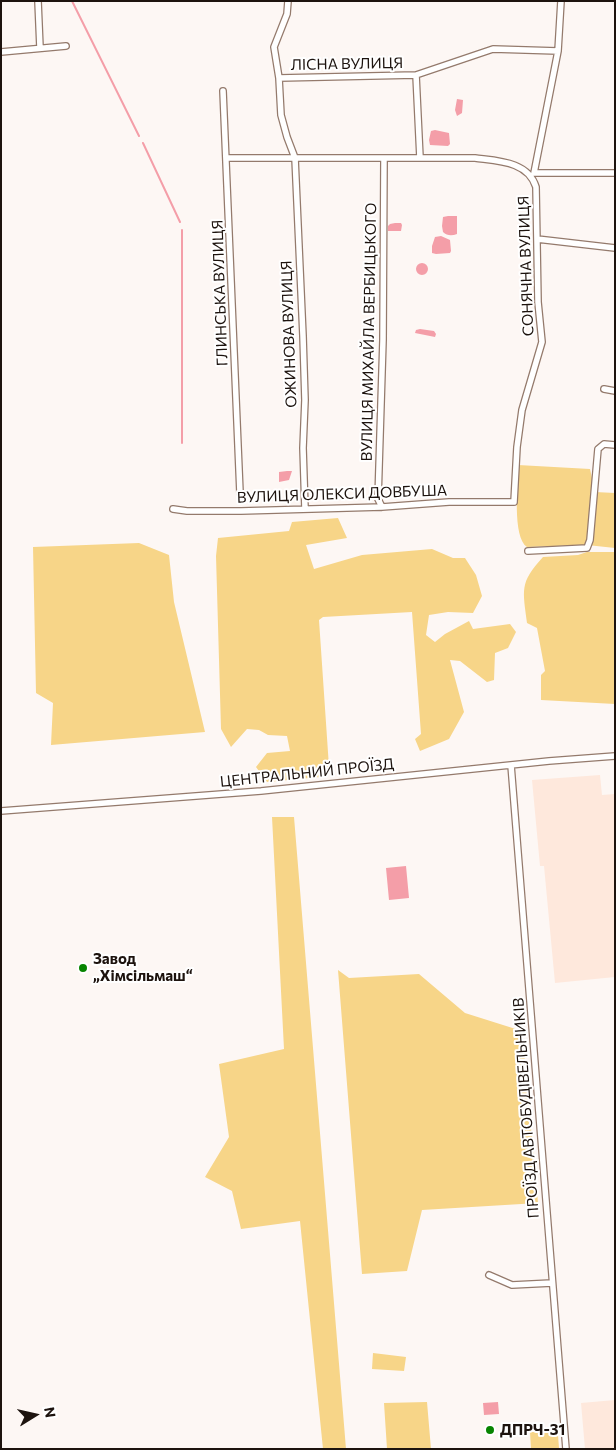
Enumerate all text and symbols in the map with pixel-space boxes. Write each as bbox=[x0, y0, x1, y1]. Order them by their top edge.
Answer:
street label: ЛІСНА ВУЛИЦЯ bbox=[291, 54, 403, 74]
street label: СОНЯЧНА ВУЛИЦЯ bbox=[515, 195, 537, 337]
street label: ВУЛИЦЯ МИХАЙЛА ВЕРБИЦЬКОГО bbox=[358, 202, 380, 462]
street label: ГЛИНСЬКА ВУЛИЦЯ bbox=[208, 219, 232, 367]
street label: ОЖИНОВА ВУЛИЦЯ bbox=[277, 260, 301, 408]
street label: ВУЛИЦЯ ОЛЕКСИ ДОВБУША bbox=[237, 481, 447, 507]
street label: ЦЕНТРАЛЬНИЙ ПРОЇЗД bbox=[219, 755, 395, 791]
place label: Завод „Хімсільмаш“ bbox=[93, 950, 193, 985]
marker: Завод „Хімсільмаш“ bbox=[77, 962, 89, 974]
street label: ПРОЇЗД АВТОБУДІВЕЛЬНИКІВ bbox=[509, 997, 543, 1219]
north arrow bbox=[10, 1390, 60, 1440]
text: N bbox=[41, 1406, 60, 1419]
place label: ДПРЧ-31 bbox=[500, 1421, 565, 1439]
marker: ДПРЧ-31 bbox=[484, 1424, 496, 1436]

